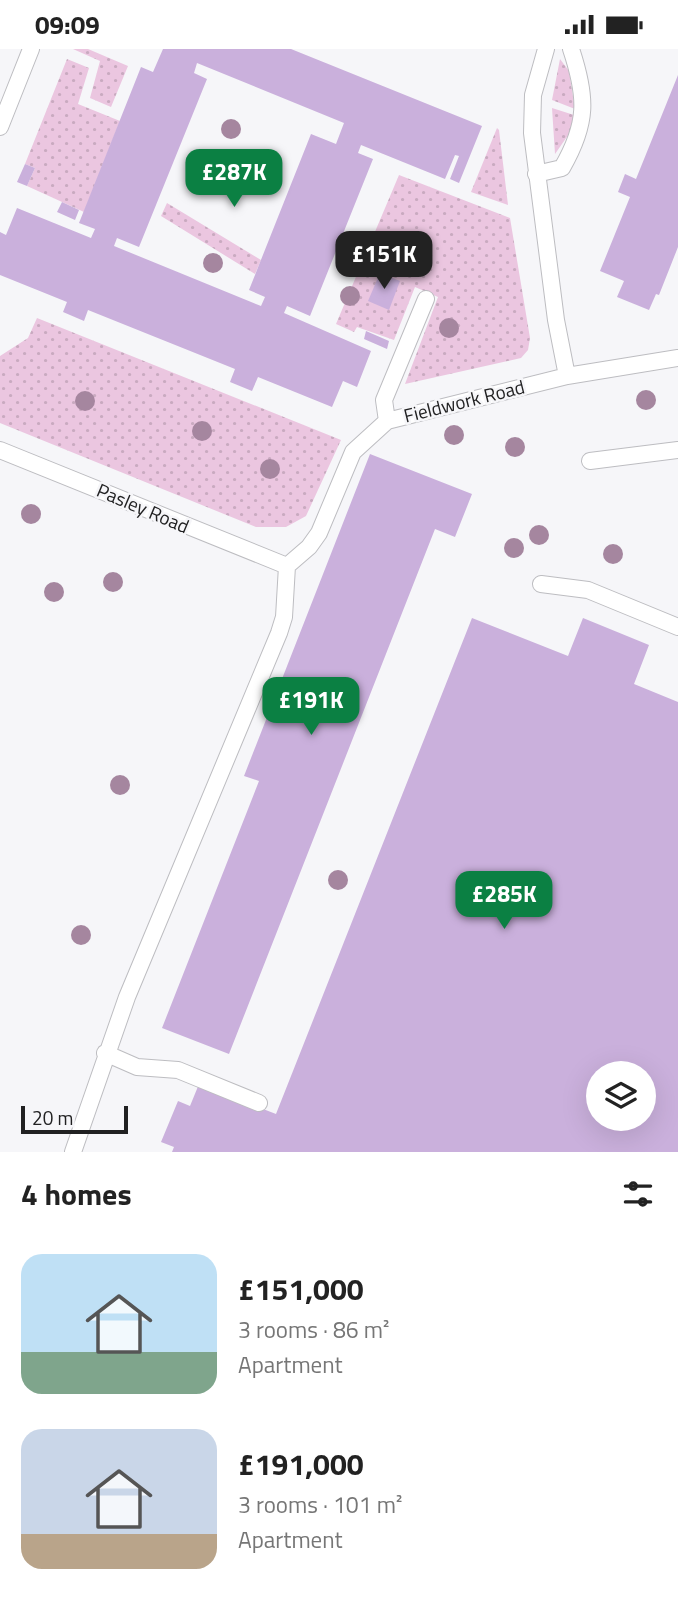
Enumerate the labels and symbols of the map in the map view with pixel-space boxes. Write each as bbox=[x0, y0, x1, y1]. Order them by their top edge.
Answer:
pin: £287K bbox=[185, 149, 283, 209]
pin: £151K bbox=[335, 231, 433, 291]
street label: Fieldwork Road bbox=[400, 371, 527, 430]
street label: Pasley Road bbox=[92, 475, 194, 540]
pin: £191K bbox=[262, 677, 360, 737]
pin: £285K bbox=[455, 871, 553, 931]
scale bar bbox=[21, 1103, 128, 1135]

